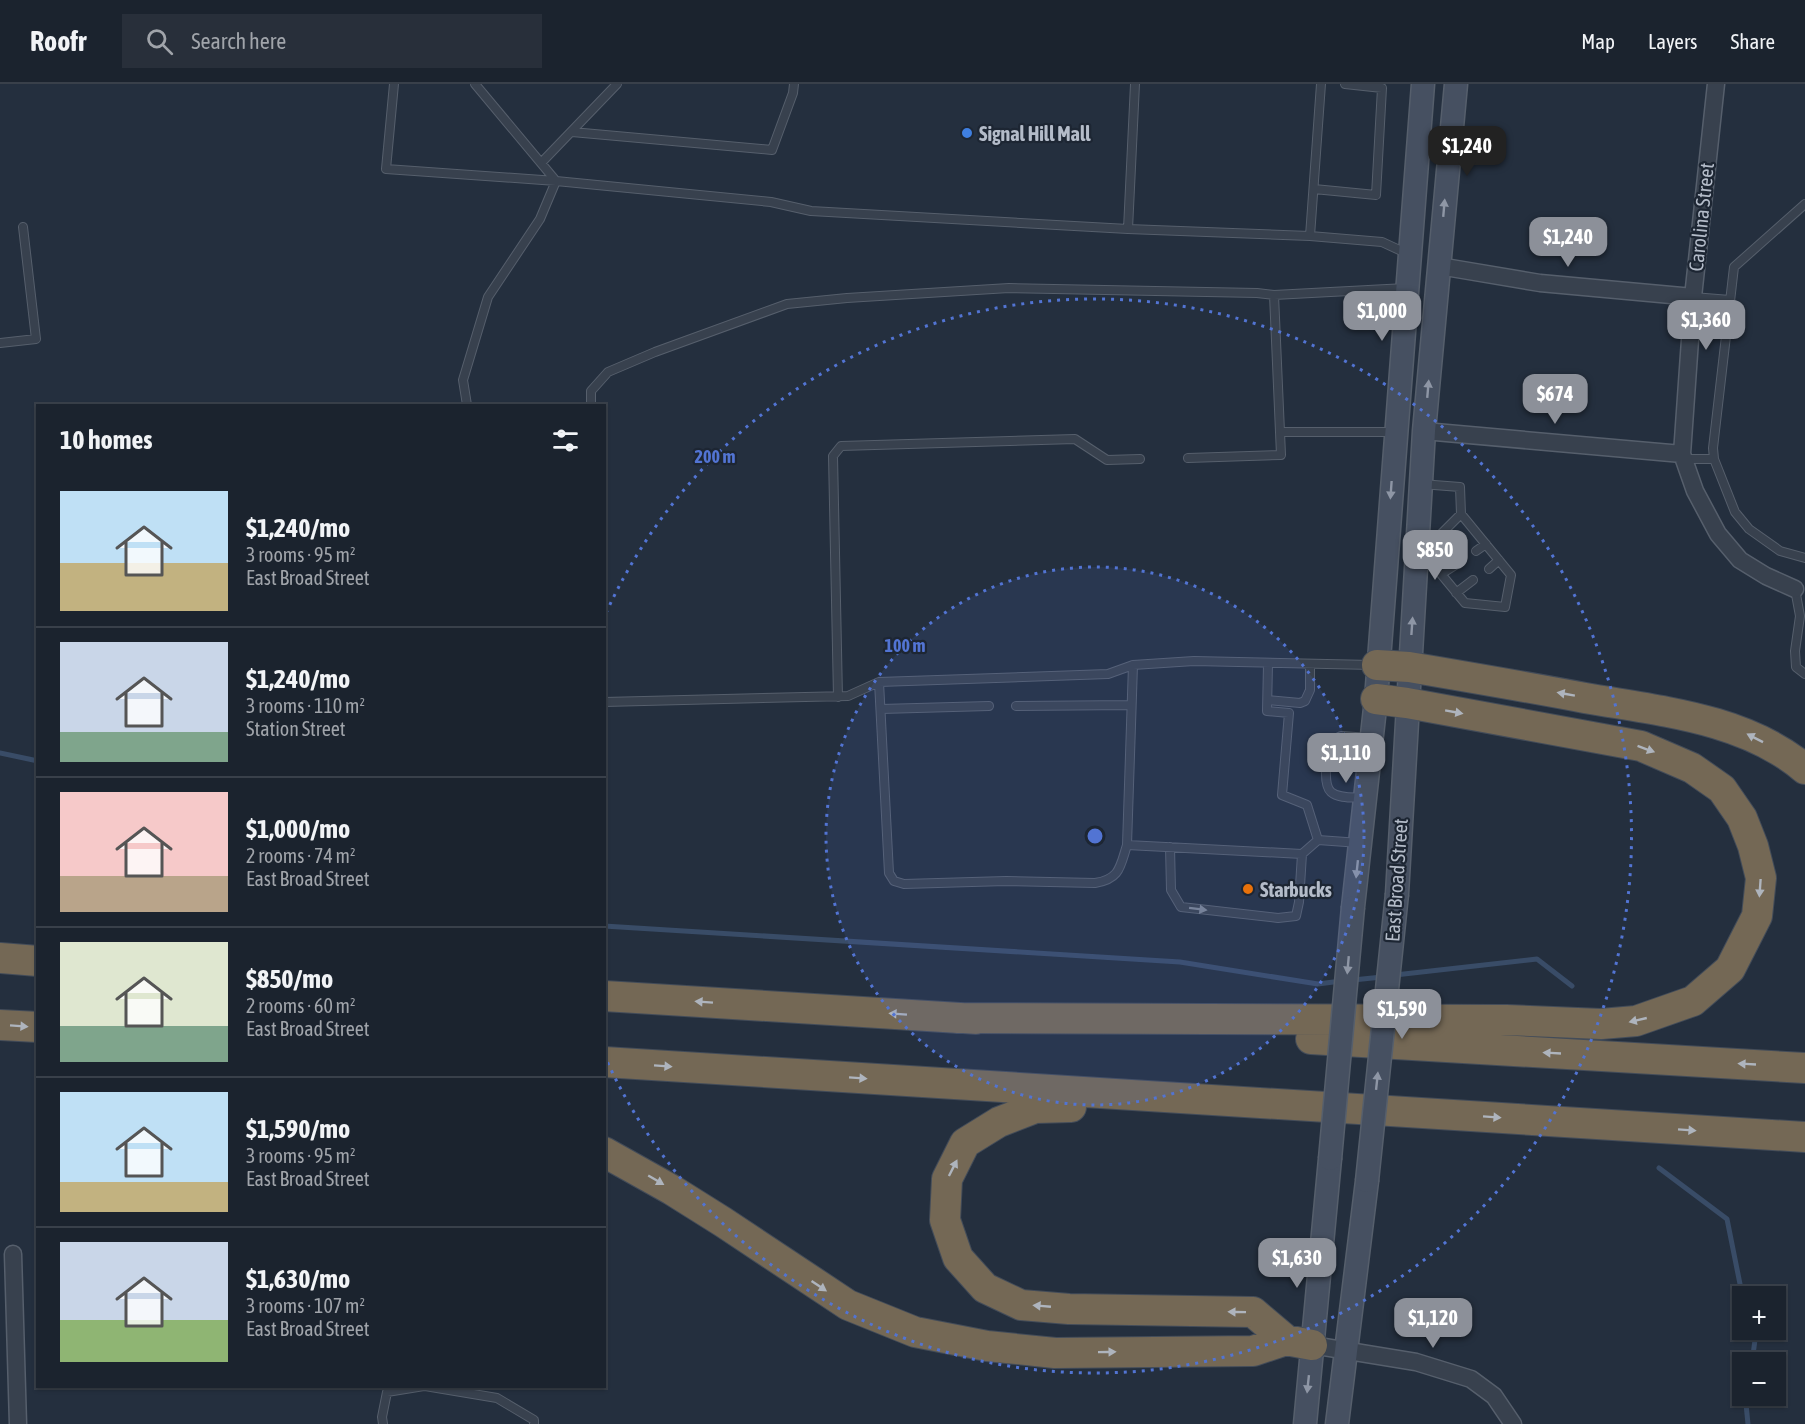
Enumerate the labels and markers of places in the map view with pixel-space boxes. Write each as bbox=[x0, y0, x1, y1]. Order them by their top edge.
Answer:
place label: Signal Hill Mall bbox=[979, 122, 1091, 145]
marker: Signal Hill Mall bbox=[960, 126, 974, 140]
pin: $1,240 bbox=[1418, 126, 1516, 177]
pin: $1,240 bbox=[1519, 217, 1617, 268]
pin: $1,000 bbox=[1333, 291, 1431, 342]
pin: $1,360 bbox=[1657, 300, 1755, 351]
pin: $674 bbox=[1519, 374, 1591, 425]
pin: $850 bbox=[1399, 530, 1471, 581]
pin: $1,110 bbox=[1297, 733, 1395, 784]
centre of rings bbox=[1085, 826, 1105, 846]
place label: Starbucks bbox=[1260, 878, 1332, 901]
marker: Starbucks bbox=[1241, 882, 1255, 896]
pin: $1,590 bbox=[1353, 989, 1451, 1040]
pin: $1,630 bbox=[1248, 1238, 1346, 1289]
pin: $1,120 bbox=[1384, 1298, 1482, 1349]

